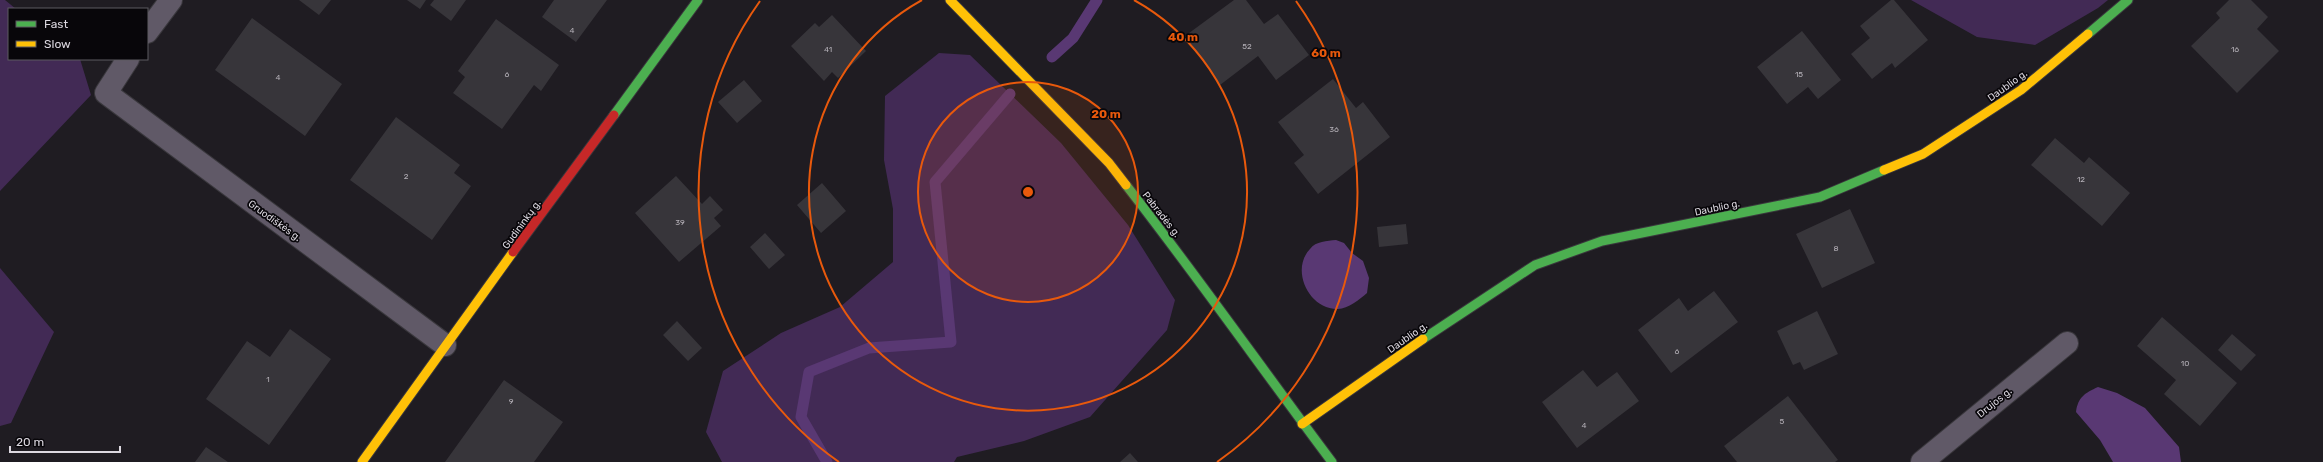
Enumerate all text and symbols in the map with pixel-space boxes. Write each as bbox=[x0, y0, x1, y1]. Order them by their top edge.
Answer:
legend bbox=[8, 8, 148, 60]
text: Fast bbox=[44, 17, 68, 31]
house number: 4 bbox=[570, 26, 575, 35]
text: 40 m bbox=[1168, 30, 1198, 44]
text: Slow bbox=[44, 37, 71, 51]
house number: 52 bbox=[1242, 42, 1252, 51]
house number: 41 bbox=[824, 45, 832, 54]
house number: 16 bbox=[2231, 45, 2239, 54]
text: 60 m bbox=[1311, 46, 1341, 60]
street label: Daublio g. bbox=[1985, 67, 2030, 104]
house number: 6 bbox=[505, 70, 510, 79]
house number: 15 bbox=[1795, 70, 1803, 79]
house number: 4 bbox=[276, 73, 281, 82]
text: 20 m bbox=[1091, 107, 1121, 121]
house number: 36 bbox=[1329, 125, 1339, 134]
house number: 2 bbox=[404, 172, 409, 181]
house number: 12 bbox=[2077, 175, 2085, 184]
centre of rings bbox=[1021, 185, 1035, 199]
street label: Pabradės g. bbox=[1140, 189, 1183, 240]
street label: Daublio g. bbox=[1694, 197, 1741, 219]
street label: Gruodiškės g. bbox=[246, 198, 303, 244]
street label: Gudininkų g. bbox=[500, 198, 544, 252]
house number: 39 bbox=[675, 218, 685, 227]
house number: 8 bbox=[1833, 244, 1839, 253]
street label: Daublio g. bbox=[1385, 320, 1430, 356]
house number: 6 bbox=[1675, 347, 1680, 356]
house number: 10 bbox=[2181, 359, 2189, 368]
house number: 1 bbox=[266, 375, 270, 384]
street label: Drujos g. bbox=[1975, 385, 2014, 420]
house number: 9 bbox=[509, 397, 514, 406]
house number: 5 bbox=[1780, 417, 1785, 426]
house number: 4 bbox=[1582, 421, 1587, 430]
scale bar bbox=[10, 428, 120, 454]
text: 20 m bbox=[16, 435, 44, 449]

